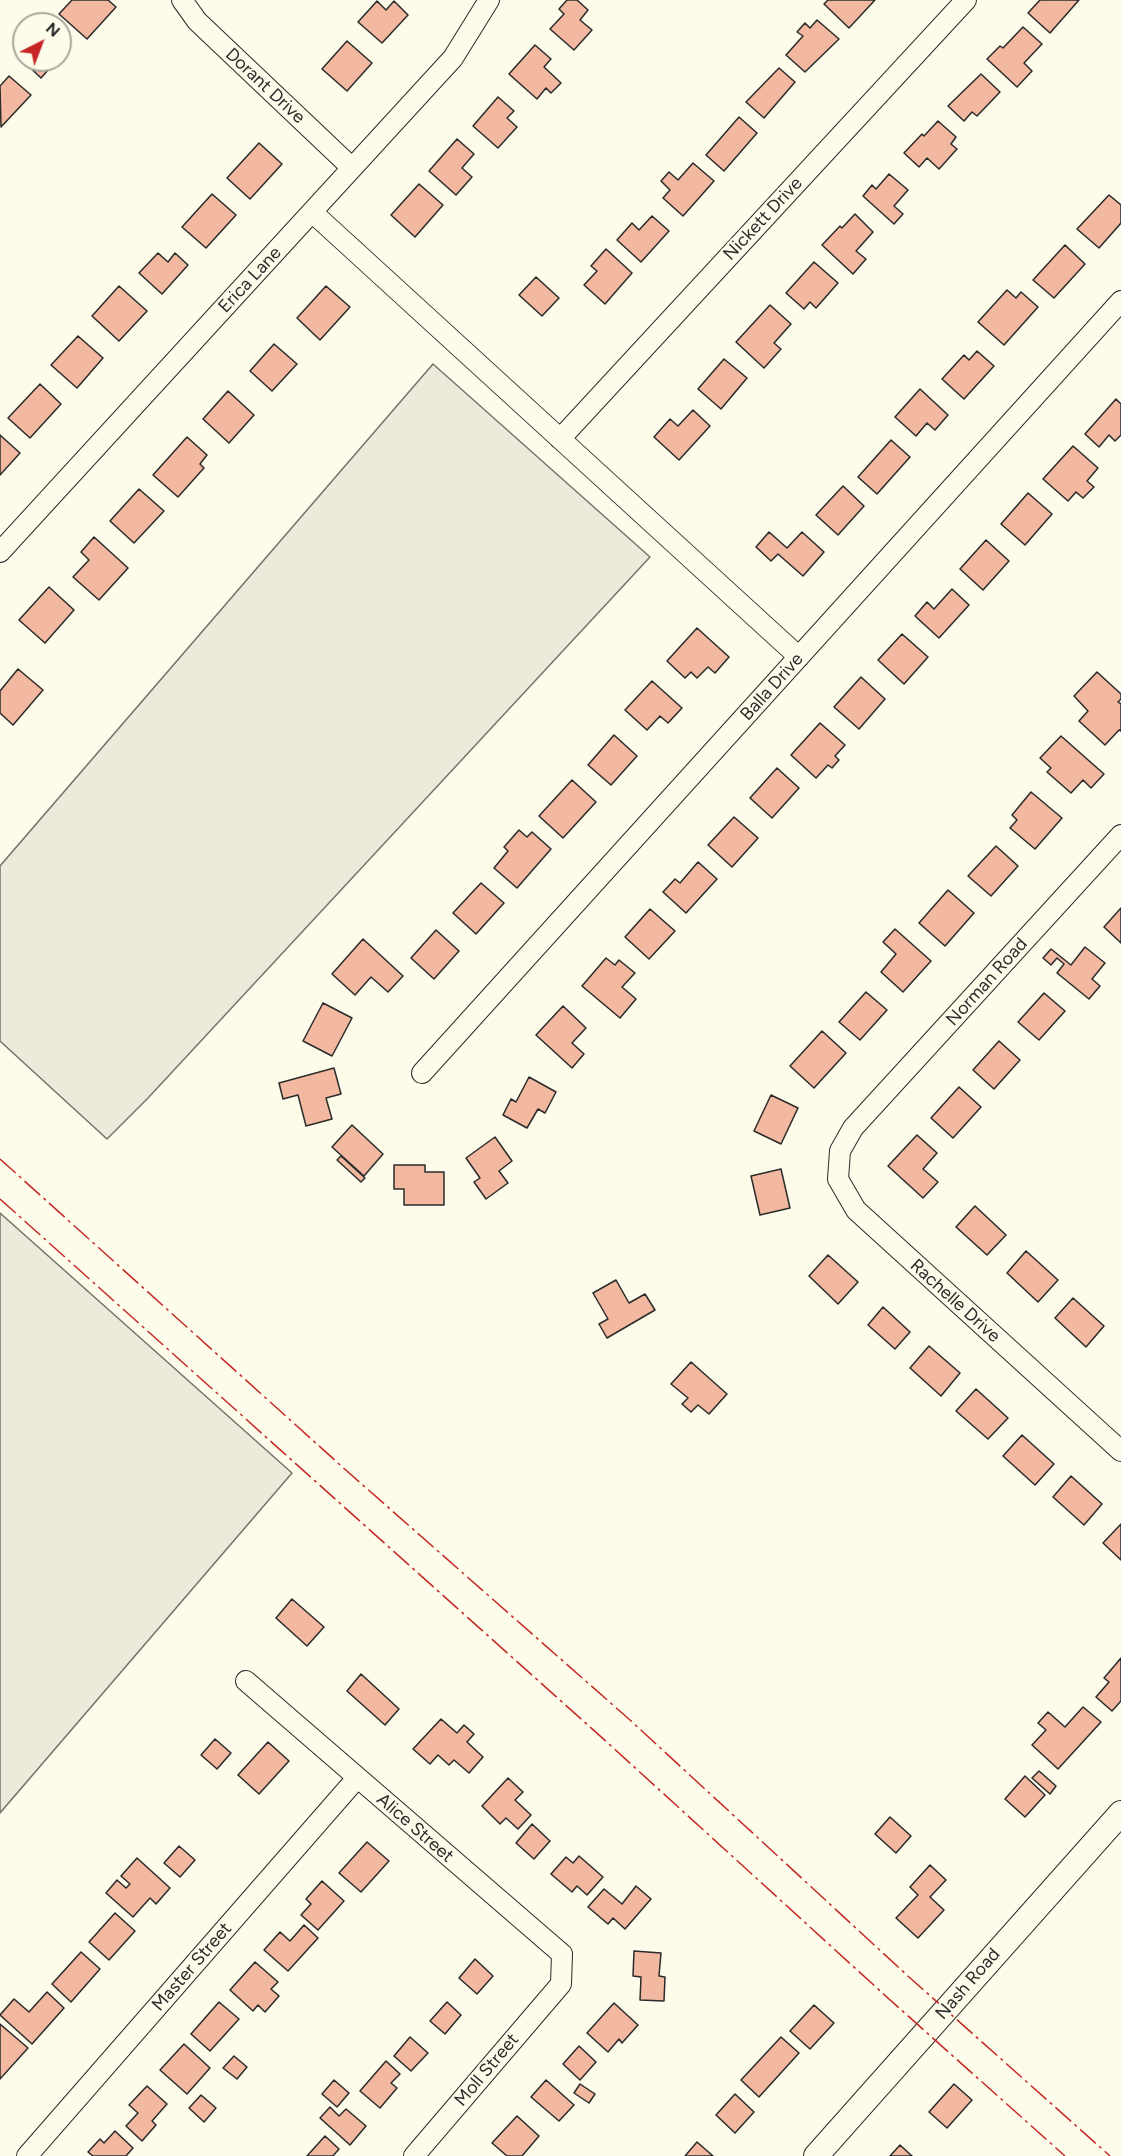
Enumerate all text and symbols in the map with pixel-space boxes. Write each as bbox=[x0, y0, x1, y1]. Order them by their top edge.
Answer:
north arrow bbox=[12, 12, 72, 72]
text: N bbox=[42, 19, 64, 41]
street label: Dorant Drive bbox=[221, 44, 309, 128]
street label: Nickett Drive bbox=[719, 173, 807, 265]
street label: Erica Lane bbox=[214, 242, 286, 318]
street label: Balla Drive bbox=[736, 649, 808, 725]
street label: Norman Road bbox=[942, 934, 1032, 1030]
street label: Rachelle Drive bbox=[905, 1255, 1005, 1347]
street label: Alice Street bbox=[372, 1789, 458, 1867]
street label: Master Street bbox=[148, 1918, 236, 2016]
street label: Nash Road bbox=[931, 1944, 1005, 2024]
street label: Moll Street bbox=[450, 2029, 524, 2111]

